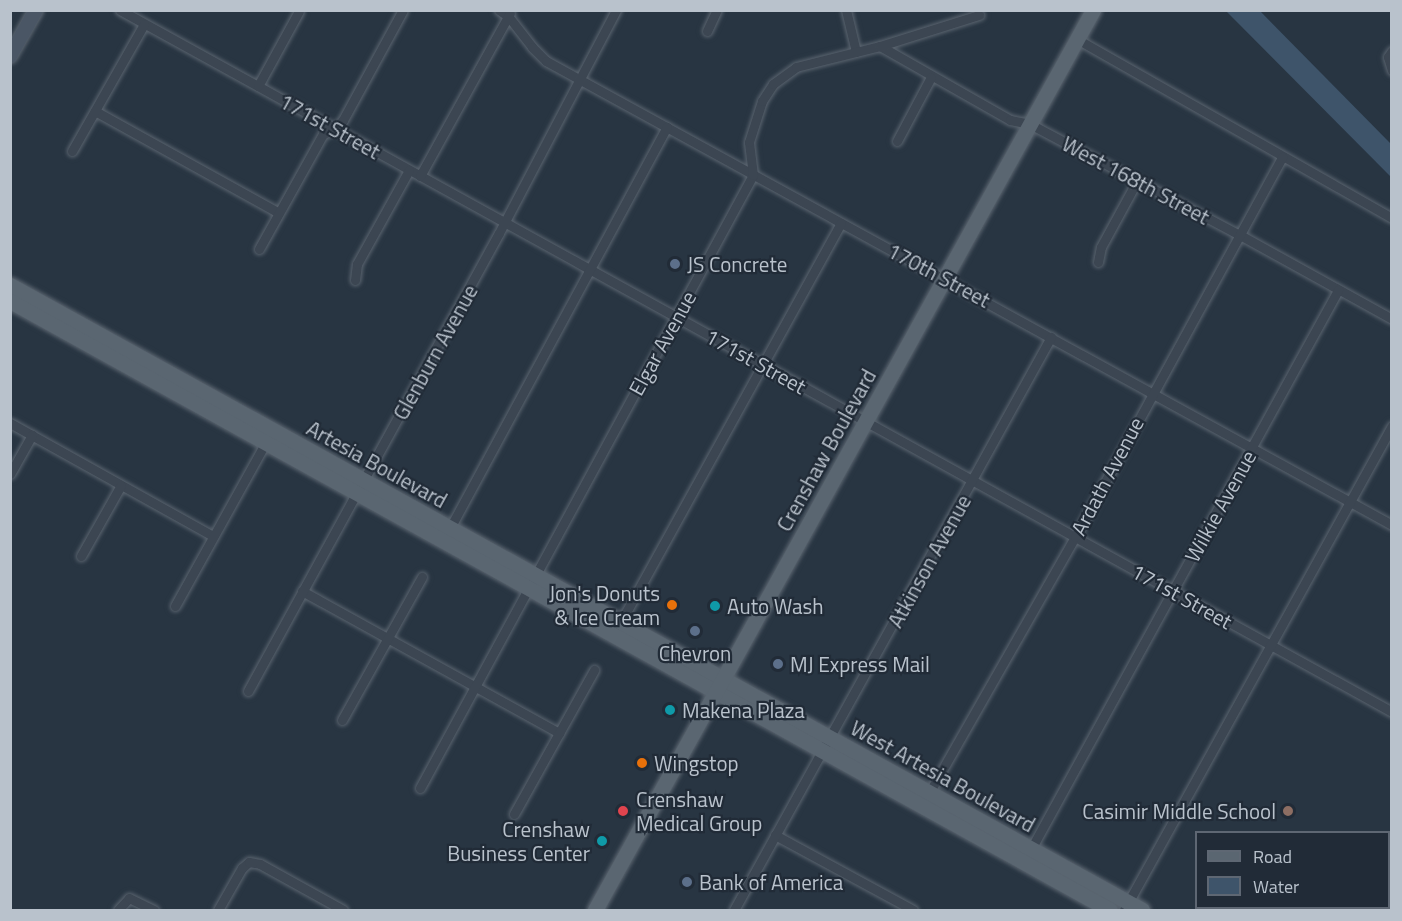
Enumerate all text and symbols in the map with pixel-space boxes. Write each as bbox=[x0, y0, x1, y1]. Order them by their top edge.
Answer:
street label: 171st Street bbox=[275, 88, 385, 164]
street label: West 168th Street bbox=[1058, 131, 1214, 229]
street label: 170th Street bbox=[883, 237, 995, 313]
place label: JS Concrete bbox=[687, 251, 787, 277]
marker: JS Concrete bbox=[668, 257, 682, 271]
street label: Glenburn Avenue bbox=[387, 280, 483, 424]
street label: Elgar Avenue bbox=[623, 286, 701, 400]
street label: 171st Street bbox=[701, 323, 811, 399]
street label: Crenshaw Boulevard bbox=[771, 365, 881, 535]
street label: Ardath Avenue bbox=[1065, 413, 1149, 539]
street label: Artesia Boulevard bbox=[303, 415, 451, 513]
street label: Wilkie Avenue bbox=[1179, 446, 1261, 566]
street label: Atkinson Avenue bbox=[882, 490, 976, 632]
street label: 171st Street bbox=[1127, 558, 1237, 634]
place label: Jon's Donuts & Ice Cream bbox=[549, 580, 660, 630]
place label: Auto Wash bbox=[727, 593, 824, 619]
marker: Jon's Donuts & Ice Cream bbox=[665, 598, 679, 612]
marker: Auto Wash bbox=[708, 599, 722, 613]
marker: Chevron bbox=[688, 624, 702, 638]
place label: Chevron bbox=[659, 640, 731, 666]
place label: MJ Express Mail bbox=[790, 651, 930, 677]
marker: MJ Express Mail bbox=[771, 657, 785, 671]
place label: Makena Plaza bbox=[682, 697, 805, 723]
marker: Makena Plaza bbox=[663, 703, 677, 717]
street label: West Artesia Boulevard bbox=[846, 715, 1040, 837]
place label: Wingstop bbox=[654, 750, 739, 776]
marker: Wingstop bbox=[635, 756, 649, 770]
place label: Crenshaw Medical Group bbox=[636, 786, 762, 836]
place label: Casimir Middle School bbox=[1082, 798, 1276, 824]
marker: Crenshaw Medical Group bbox=[614, 802, 632, 820]
marker: Casimir Middle School bbox=[1281, 804, 1295, 818]
place label: Crenshaw Business Center bbox=[447, 816, 590, 866]
legend bbox=[1195, 831, 1390, 909]
marker: Crenshaw Business Center bbox=[595, 834, 609, 848]
text: Road bbox=[1253, 843, 1292, 870]
place label: Bank of America bbox=[699, 869, 843, 895]
text: Water bbox=[1253, 873, 1299, 900]
marker: Bank of America bbox=[680, 875, 694, 889]

